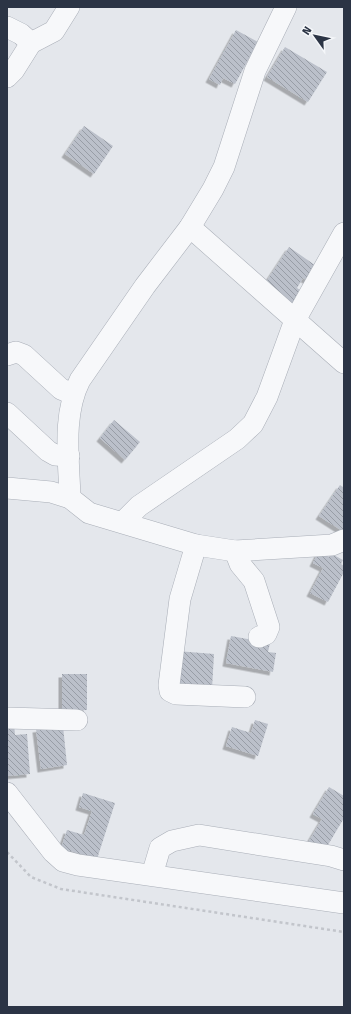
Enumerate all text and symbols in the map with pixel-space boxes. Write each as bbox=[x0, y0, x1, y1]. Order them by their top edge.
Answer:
north arrow bbox=[295, 16, 335, 56]
text: N bbox=[300, 24, 314, 37]

